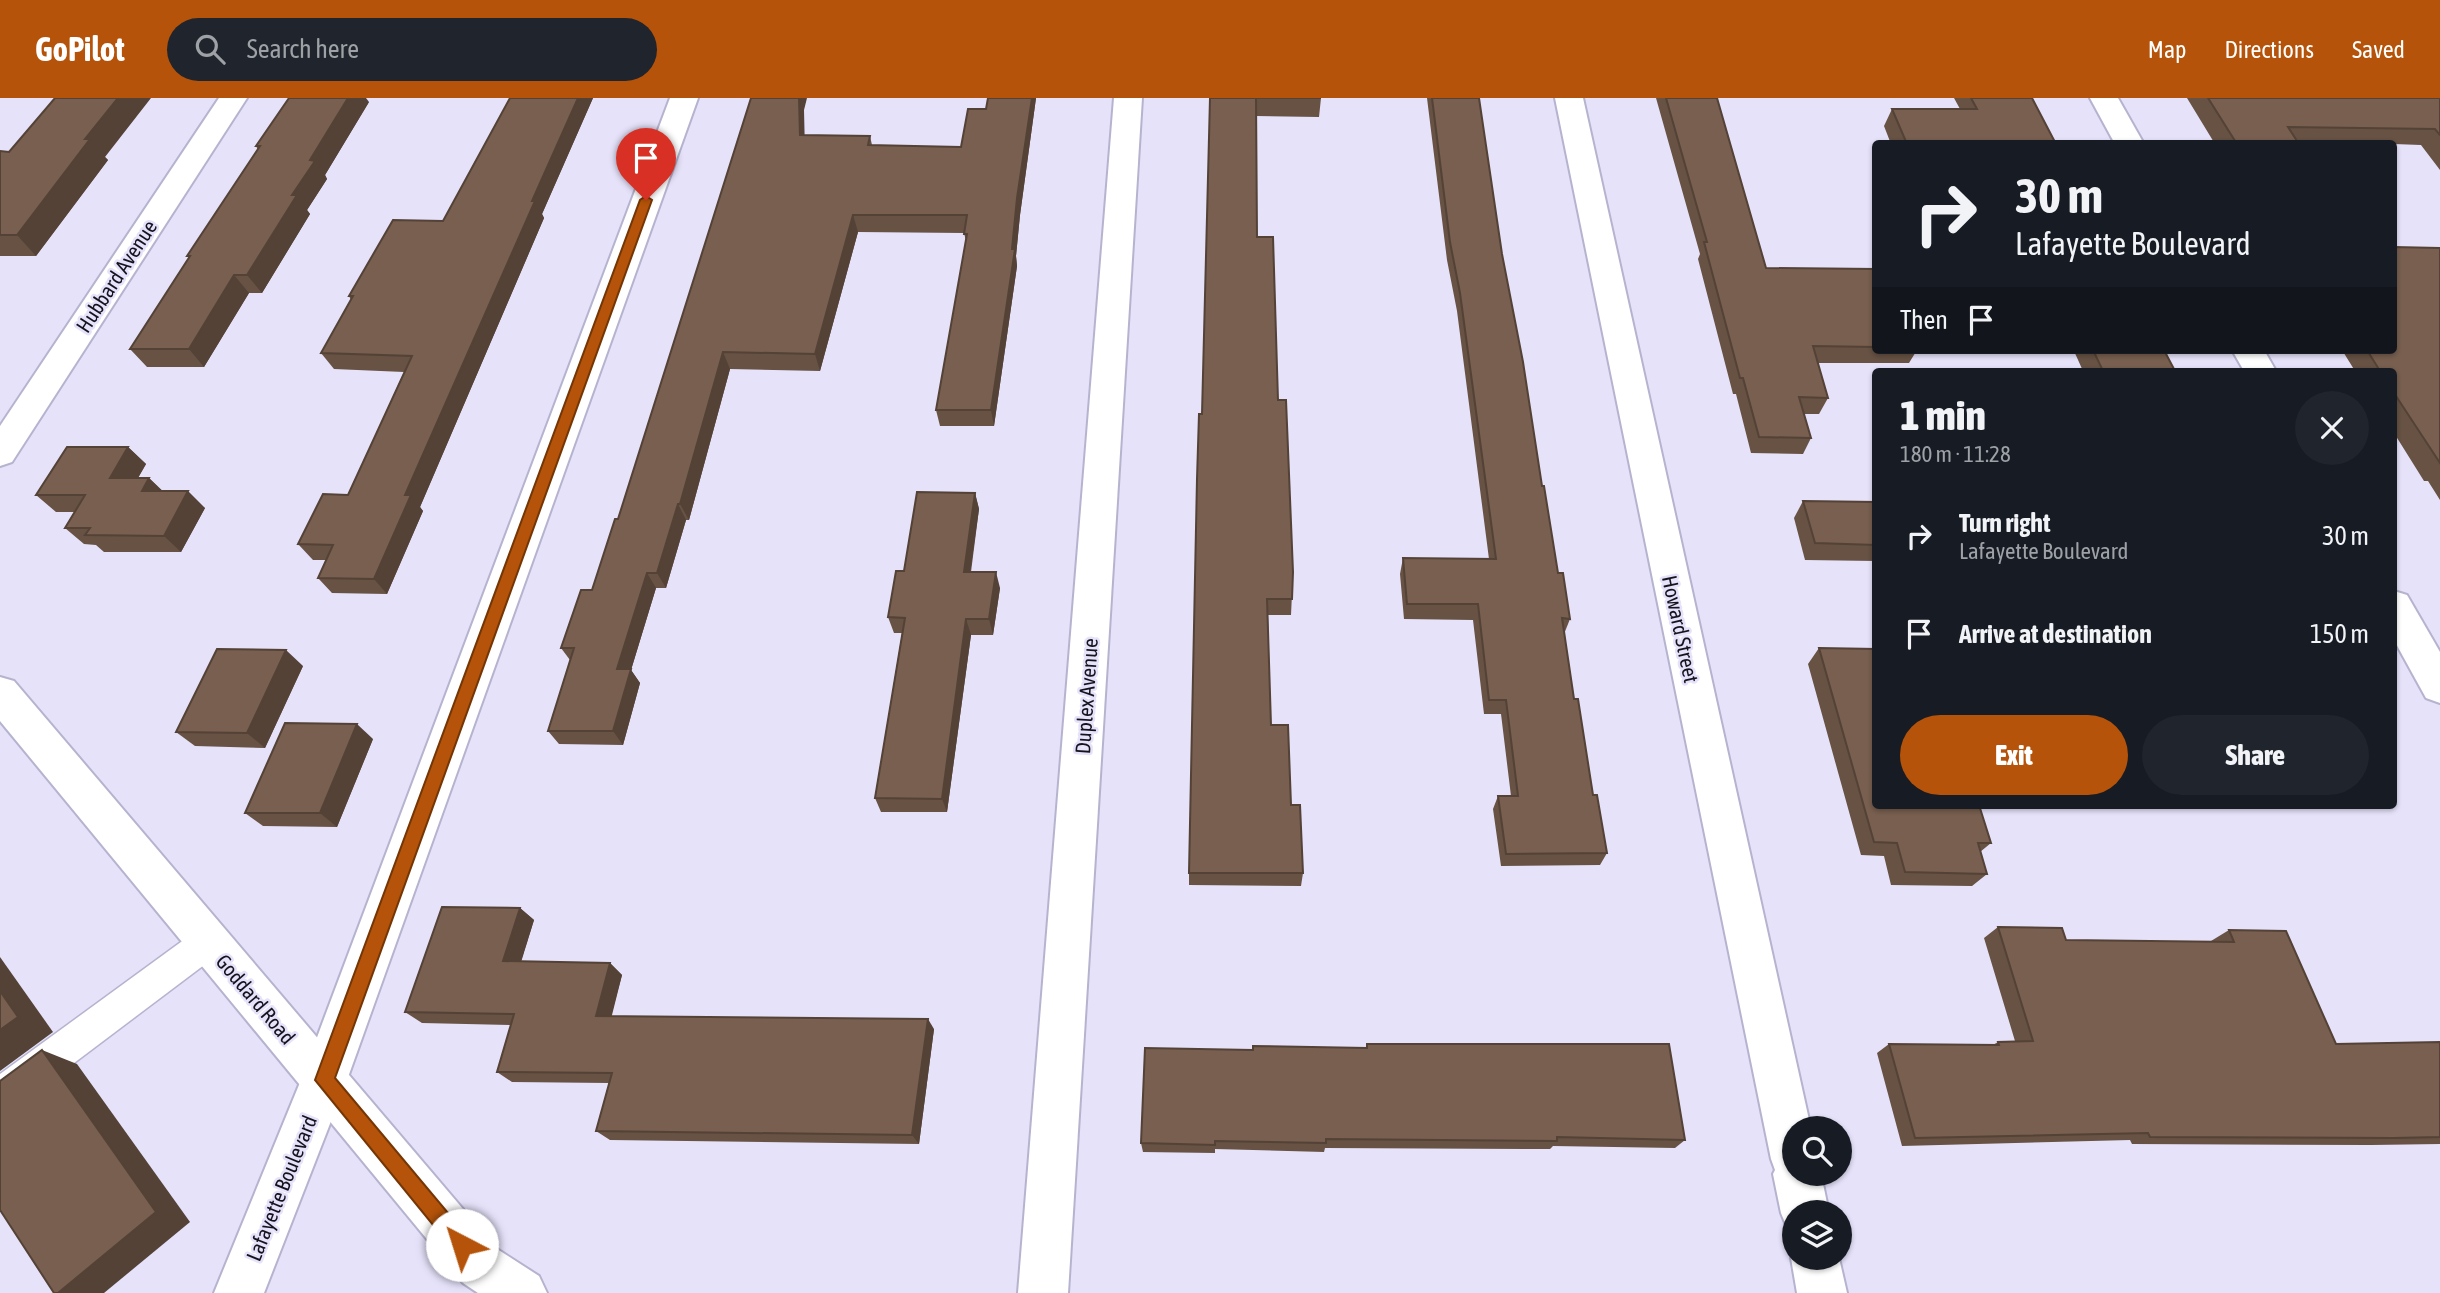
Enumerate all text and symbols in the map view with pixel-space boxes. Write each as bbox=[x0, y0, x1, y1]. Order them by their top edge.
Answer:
search box bbox=[167, 18, 657, 81]
text: GoPilot bbox=[35, 30, 125, 68]
icon: search bbox=[191, 30, 229, 68]
text: Search here bbox=[247, 34, 359, 64]
text: Map bbox=[2148, 36, 2186, 63]
text: Directions bbox=[2224, 36, 2314, 63]
text: Saved bbox=[2352, 36, 2405, 63]
pin bbox=[616, 128, 676, 200]
icon: arrive bbox=[627, 139, 665, 177]
text: 30 m bbox=[2015, 167, 2103, 223]
icon: right bbox=[1900, 168, 1991, 259]
street label: Hubbard Avenue bbox=[71, 215, 161, 337]
text: Lafayette Boulevard bbox=[2015, 225, 2251, 262]
icon: arrive bbox=[1962, 301, 2000, 339]
text: Then bbox=[1900, 305, 1948, 335]
text: 1 min bbox=[1900, 391, 1986, 439]
button: close bbox=[2295, 391, 2369, 465]
text: 180 m · 11:28 bbox=[1900, 441, 2011, 467]
text: Turn right bbox=[1959, 508, 2050, 538]
icon: right bbox=[1900, 517, 1938, 555]
text: 30 m bbox=[2322, 521, 2369, 551]
text: Lafayette Boulevard bbox=[1959, 538, 2128, 564]
street label: Howard Street bbox=[1658, 573, 1704, 685]
icon: arrive bbox=[1900, 615, 1938, 653]
text: Arrive at destination bbox=[1959, 619, 2152, 649]
text: 150 m bbox=[2310, 619, 2369, 649]
street label: Duplex Avenue bbox=[1070, 637, 1102, 755]
button: Exit bbox=[1900, 715, 2128, 795]
button: Share bbox=[2142, 715, 2369, 795]
street label: Goddard Road bbox=[212, 949, 300, 1049]
street label: Lafayette Boulevard bbox=[241, 1112, 321, 1264]
map controls bbox=[1782, 1116, 1852, 1270]
button: search bbox=[1782, 1116, 1852, 1186]
button: layers bbox=[1782, 1200, 1852, 1270]
position arrow bbox=[425, 1208, 499, 1282]

